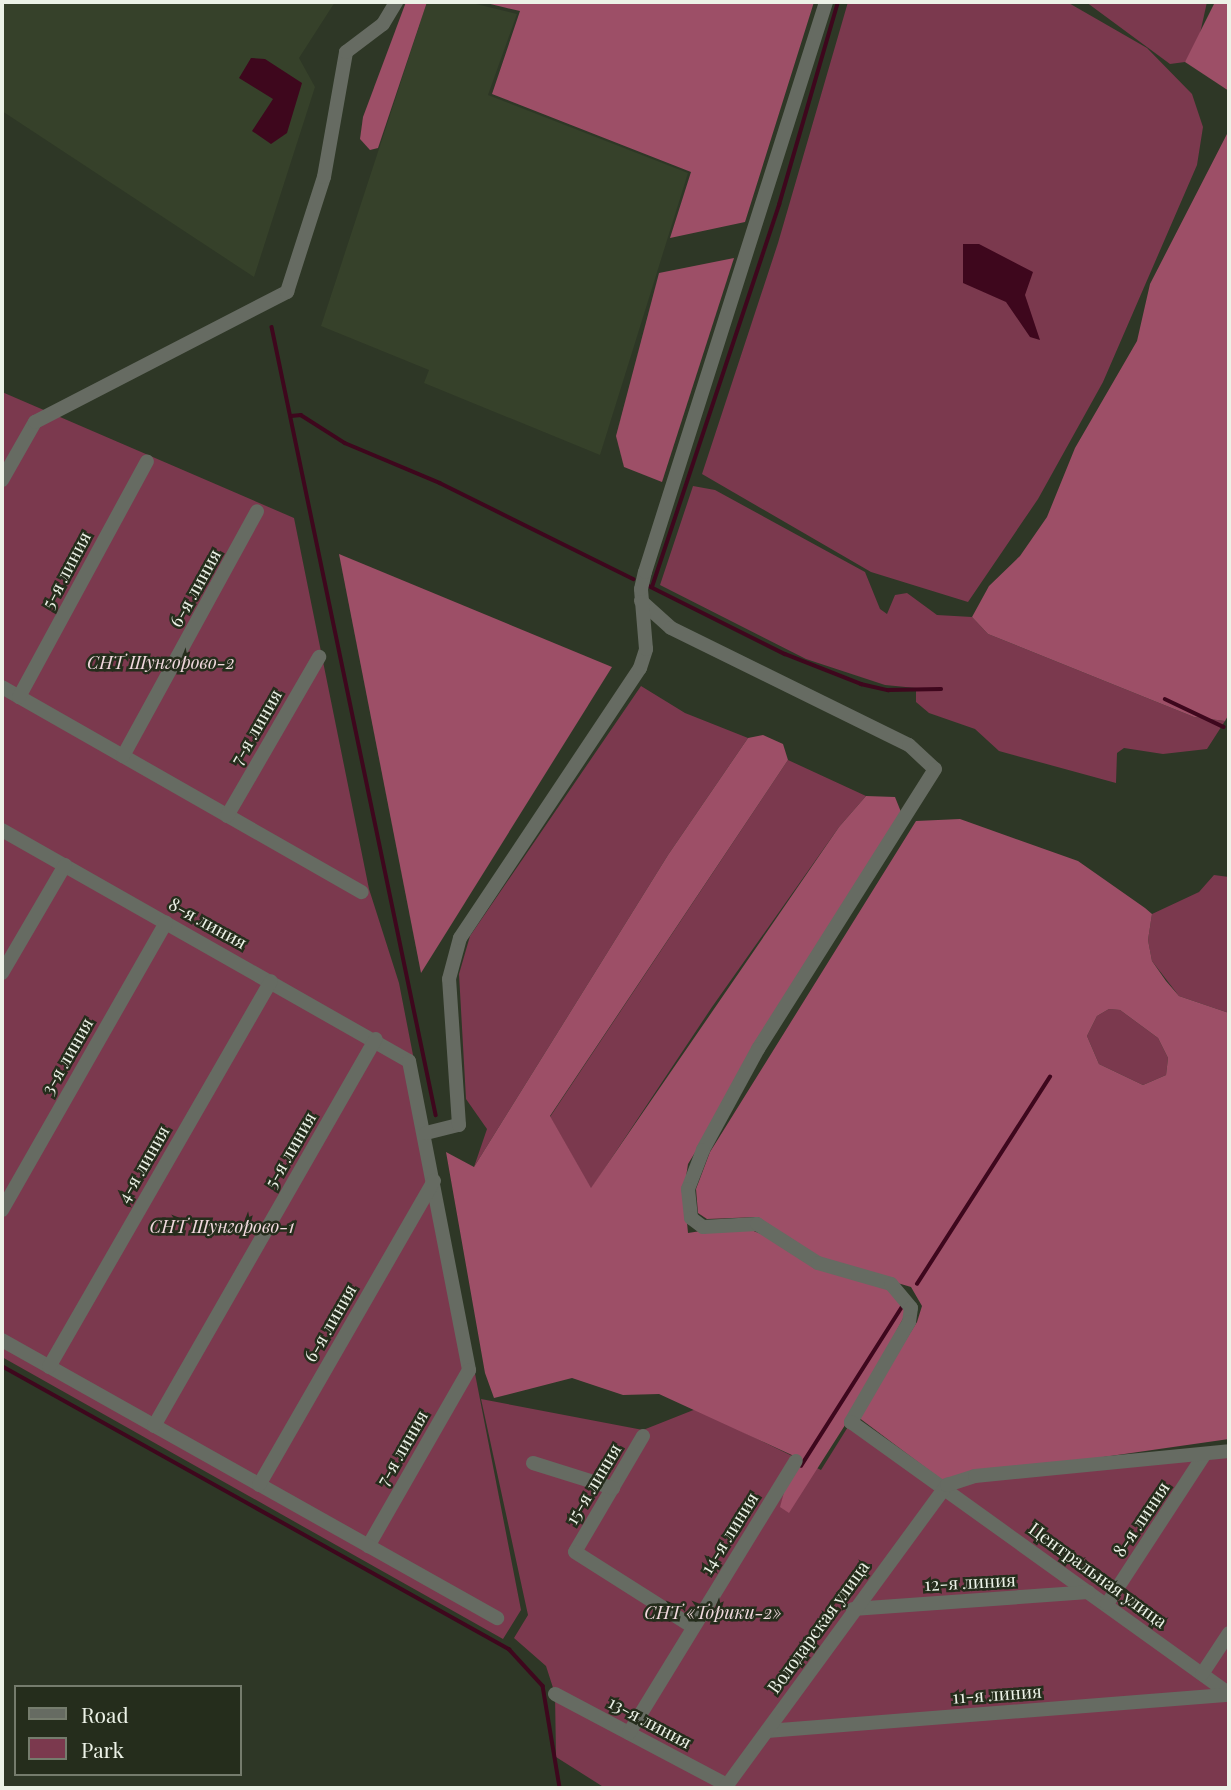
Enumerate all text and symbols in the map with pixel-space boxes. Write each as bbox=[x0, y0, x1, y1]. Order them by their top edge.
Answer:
street label: 5-я линия bbox=[37, 528, 95, 612]
street label: 6-я линия bbox=[165, 545, 225, 631]
park label: СНТ Шунгорово-2 bbox=[87, 651, 235, 673]
street label: 7-я линия bbox=[226, 685, 286, 769]
street label: 8-я линия bbox=[165, 893, 251, 953]
street label: 3-я линия bbox=[37, 1014, 97, 1098]
street label: 5-я линия bbox=[260, 1108, 320, 1192]
street label: 4-я линия bbox=[112, 1122, 174, 1206]
park label: СНТ Шунгорово-1 bbox=[150, 1215, 294, 1237]
street label: 6-я линия bbox=[299, 1280, 361, 1366]
street label: 7-я линия bbox=[372, 1406, 432, 1490]
street label: 15-я линия bbox=[560, 1440, 626, 1528]
street label: 8-я линия bbox=[1108, 1477, 1174, 1561]
street label: 14-я линия bbox=[695, 1488, 763, 1578]
street label: Центральная улица bbox=[1025, 1518, 1171, 1632]
street label: Володарская улица bbox=[763, 1557, 873, 1697]
street label: 12-я линия bbox=[924, 1569, 1016, 1595]
park label: СНТ «Торики-2» bbox=[644, 1601, 782, 1623]
street label: 11-я линия bbox=[952, 1680, 1042, 1708]
legend bbox=[14, 1685, 242, 1776]
street label: 13-я линия bbox=[605, 1691, 695, 1753]
text: Road bbox=[81, 1700, 129, 1728]
text: Park bbox=[81, 1735, 124, 1763]

